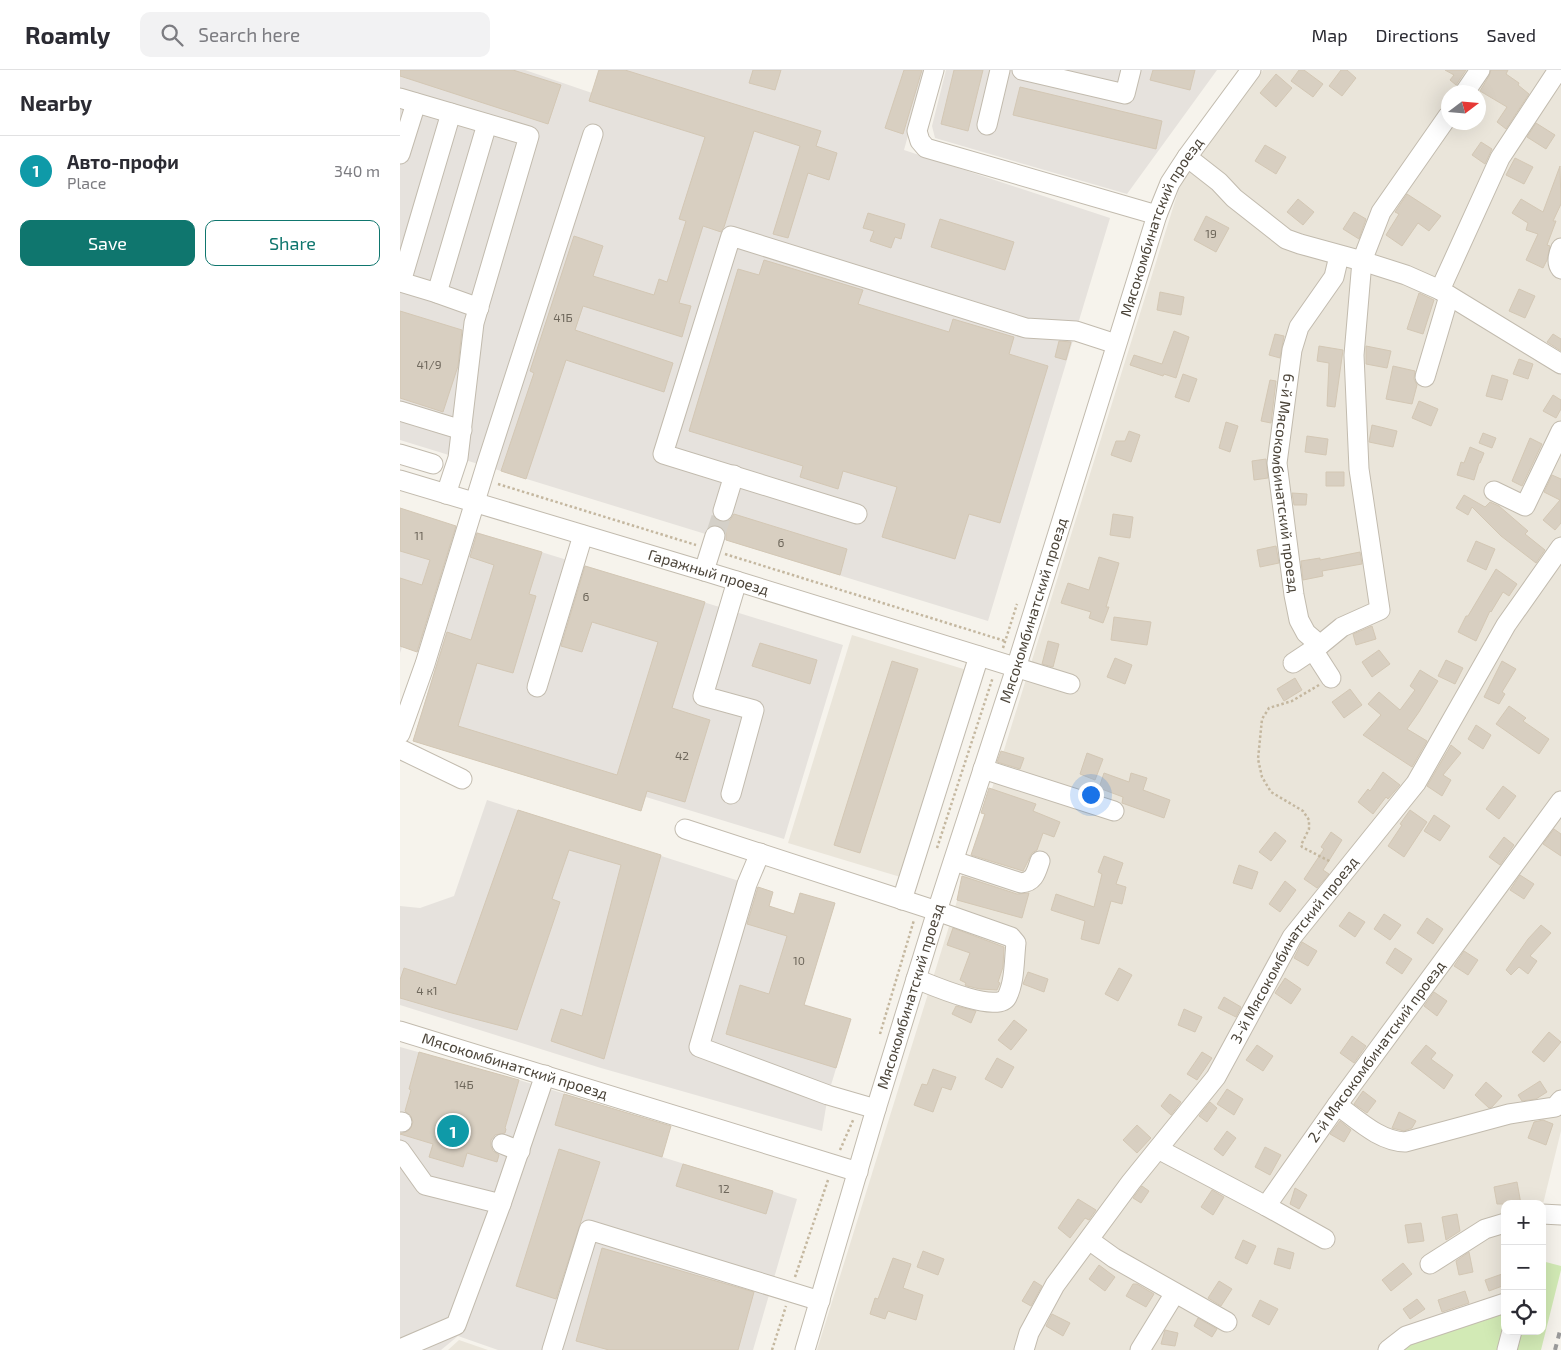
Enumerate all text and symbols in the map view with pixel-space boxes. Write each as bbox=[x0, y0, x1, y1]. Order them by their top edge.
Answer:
search box bbox=[140, 12, 490, 57]
text: Roamly bbox=[25, 20, 110, 49]
icon: search bbox=[158, 21, 186, 49]
text: Search here bbox=[198, 23, 300, 46]
text: Map bbox=[1311, 24, 1348, 46]
text: Directions bbox=[1376, 24, 1459, 46]
text: Saved bbox=[1487, 24, 1536, 46]
north arrow bbox=[1441, 85, 1486, 130]
text: Nearby bbox=[20, 90, 92, 115]
street label: Мясокомбинатский проезд bbox=[1116, 133, 1206, 319]
text: Авто-профи bbox=[67, 150, 179, 173]
text: 1 bbox=[33, 161, 39, 180]
text: 340 m bbox=[334, 161, 380, 180]
text: Place bbox=[67, 173, 106, 192]
button: Save bbox=[20, 220, 195, 266]
button: Share bbox=[205, 220, 380, 266]
house number: 19 bbox=[1205, 226, 1217, 240]
house number: 41Б bbox=[553, 310, 573, 324]
house number: 41/9 bbox=[416, 357, 442, 371]
street label: 6-й Мясокомбинатский проезд bbox=[1269, 373, 1304, 594]
street label: Мясокомбинатский проезд bbox=[995, 515, 1070, 705]
house number: 11 bbox=[414, 528, 424, 542]
house number: 6 bbox=[778, 535, 785, 549]
street label: Гаражный проезд bbox=[646, 545, 771, 599]
house number: 6 bbox=[583, 589, 590, 603]
house number: 42 bbox=[675, 748, 689, 762]
your location bbox=[1078, 782, 1104, 808]
street label: 3-й Мясокомбинатский проезд bbox=[1226, 852, 1361, 1046]
street label: Мясокомбинатский проезд bbox=[873, 901, 947, 1091]
house number: 10 bbox=[793, 953, 805, 967]
street label: 2-й Мясокомбинатский проезд bbox=[1304, 957, 1448, 1146]
house number: 4 к1 bbox=[416, 983, 438, 997]
street label: Мясокомбинатский проезд bbox=[420, 1028, 610, 1102]
house number: 14Б bbox=[454, 1077, 474, 1091]
pin: 1 bbox=[437, 1112, 469, 1150]
house number: 12 bbox=[718, 1181, 730, 1195]
map controls bbox=[1501, 1200, 1546, 1335]
button: + bbox=[1501, 1200, 1546, 1245]
button: − bbox=[1501, 1245, 1546, 1290]
button: locate bbox=[1501, 1290, 1546, 1335]

